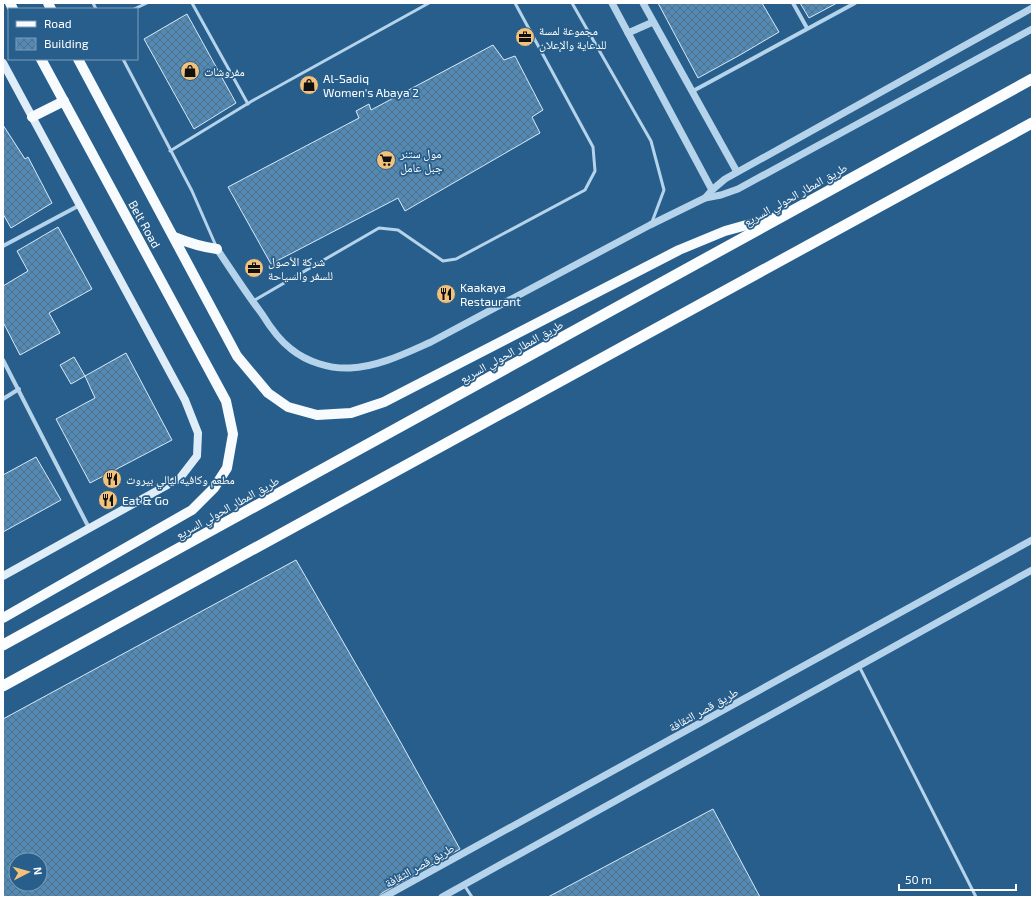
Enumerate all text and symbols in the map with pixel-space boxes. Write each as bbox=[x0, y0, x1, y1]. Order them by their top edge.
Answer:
legend bbox=[8, 8, 138, 60]
text: Road bbox=[44, 16, 72, 30]
place label: مجموعة لمسة للدعاية والإعلان bbox=[539, 23, 607, 52]
office icon: مجموعة لمسة للدعاية والإعلان bbox=[514, 26, 536, 48]
text: Building bbox=[44, 36, 89, 50]
shop icon: مفروشات bbox=[179, 60, 201, 82]
place label: مفروشات bbox=[204, 64, 245, 78]
place label: Al-Sadiq Women's Abaya 2 bbox=[323, 71, 419, 99]
shop icon: Al-Sadiq Women's Abaya 2 bbox=[298, 74, 320, 96]
place label: مول ستنر جبل عامل bbox=[399, 146, 443, 175]
supermarket icon: مول ستنر جبل عامل bbox=[375, 149, 397, 171]
street label: طريق المطار الحولي السريع bbox=[741, 160, 851, 232]
street label: Belt Road bbox=[126, 198, 164, 250]
place label: شركة الأصول للسفر والسياحة bbox=[268, 254, 333, 283]
office icon: شركة الأصول للسفر والسياحة bbox=[243, 257, 265, 279]
place label: Kaakaya Restaurant bbox=[460, 280, 521, 308]
restaurant icon: Kaakaya Restaurant bbox=[435, 283, 457, 305]
street label: طريق المطار الحولي السريع bbox=[457, 317, 567, 389]
restaurant icon: مطعم وكافيه ليالي بيروت bbox=[101, 468, 123, 490]
place label: مطعم وكافيه ليالي بيروت bbox=[126, 472, 235, 490]
street label: طريق المطار الحولي السريع bbox=[173, 473, 283, 545]
restaurant icon: Eat & Go bbox=[97, 489, 119, 511]
place label: Eat & Go bbox=[122, 493, 169, 507]
street label: طريق قصر الثقافة bbox=[666, 684, 741, 735]
street label: طريق قصر الثقافة bbox=[382, 840, 457, 891]
north arrow bbox=[8, 852, 48, 892]
text: N bbox=[32, 866, 45, 876]
scale bar bbox=[899, 866, 1016, 892]
text: 50 m bbox=[905, 872, 932, 886]

